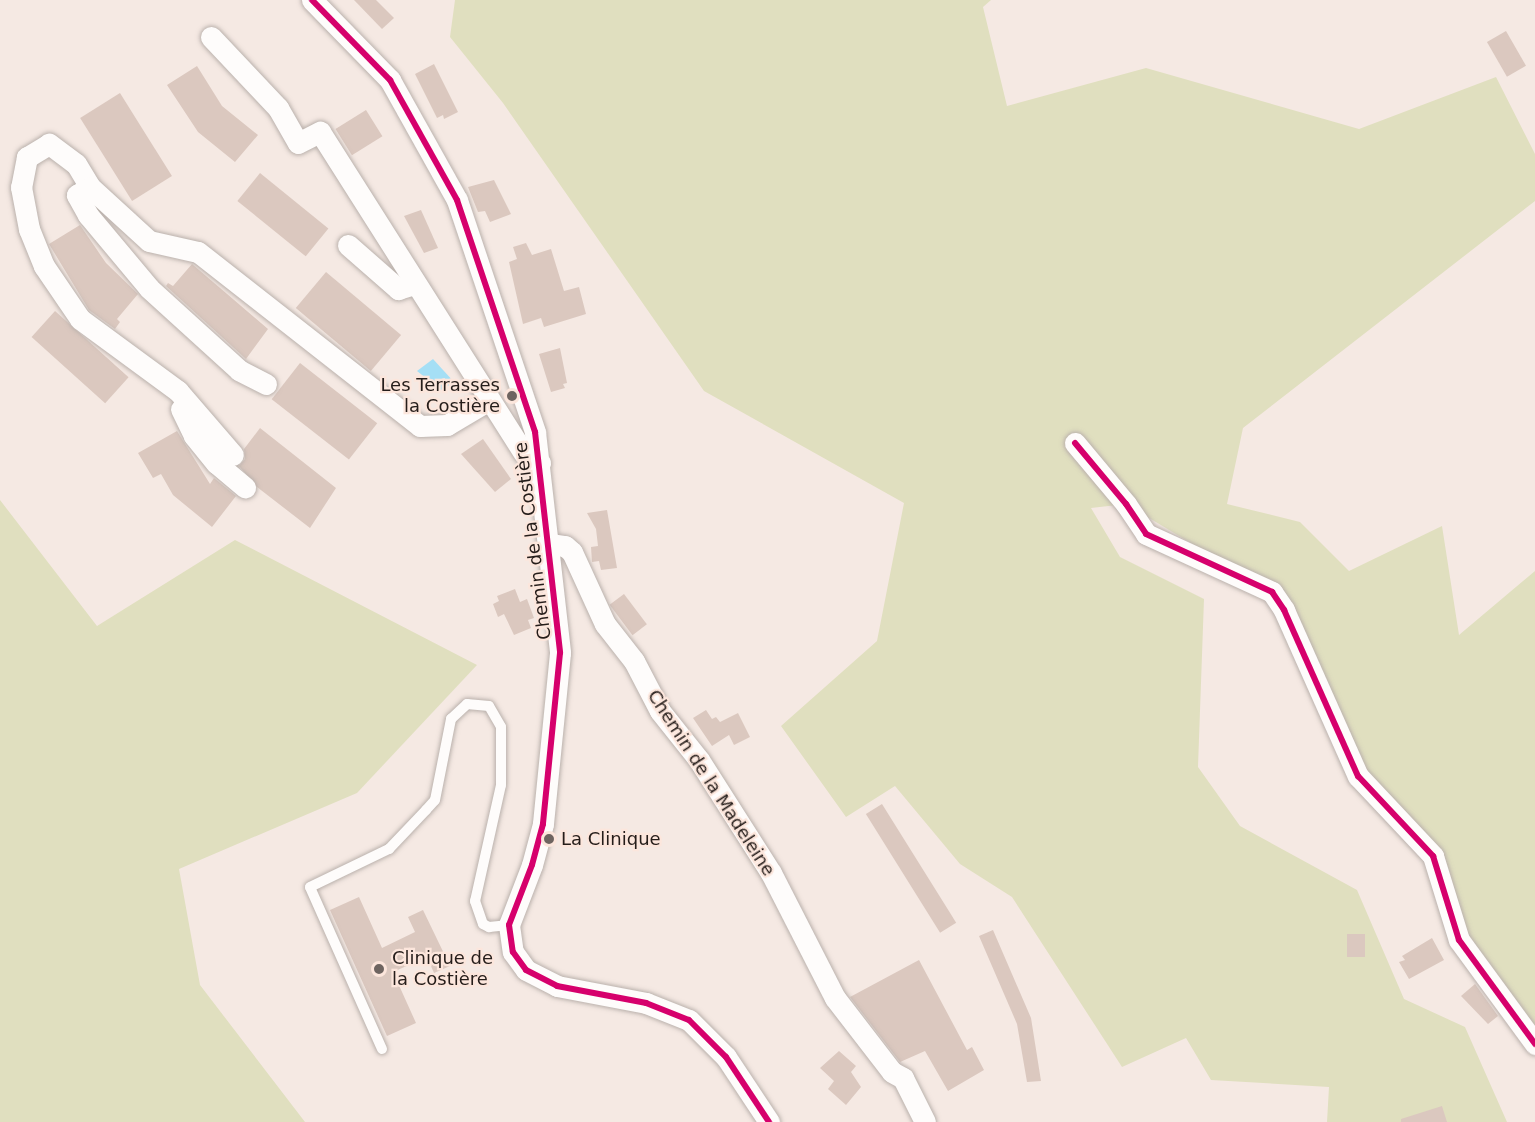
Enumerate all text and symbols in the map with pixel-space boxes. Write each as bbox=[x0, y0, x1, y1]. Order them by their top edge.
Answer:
place label: Les Terrasses la Costière bbox=[380, 375, 500, 418]
marker: Les Terrasses la Costière bbox=[505, 389, 519, 403]
street label: Chemin de la Costière bbox=[510, 441, 556, 641]
street label: Chemin de la Madeleine bbox=[643, 686, 779, 880]
place label: La Clinique bbox=[561, 828, 661, 850]
marker: La Clinique bbox=[542, 832, 556, 846]
place label: Clinique de la Costière bbox=[392, 948, 493, 990]
marker: Clinique de la Costière bbox=[370, 960, 388, 978]

